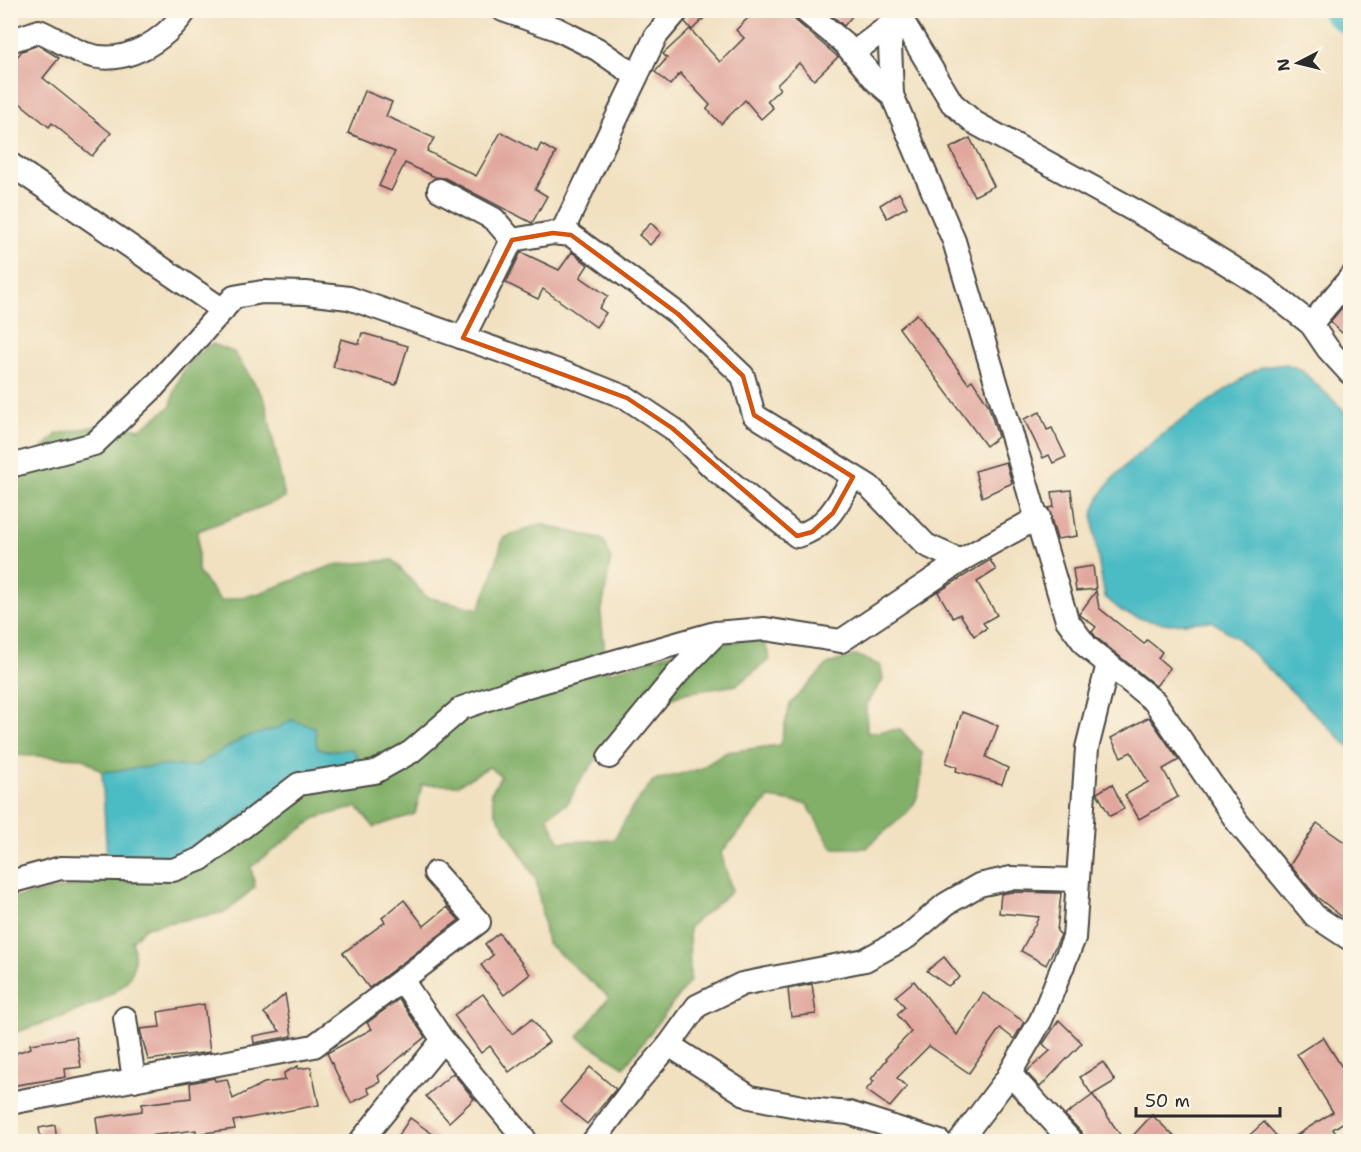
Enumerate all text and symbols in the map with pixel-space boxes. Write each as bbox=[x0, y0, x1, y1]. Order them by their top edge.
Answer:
north arrow bbox=[1268, 33, 1328, 93]
text: N bbox=[1272, 57, 1295, 72]
scale bar bbox=[1136, 1080, 1280, 1118]
text: 50 m bbox=[1145, 1089, 1190, 1113]

